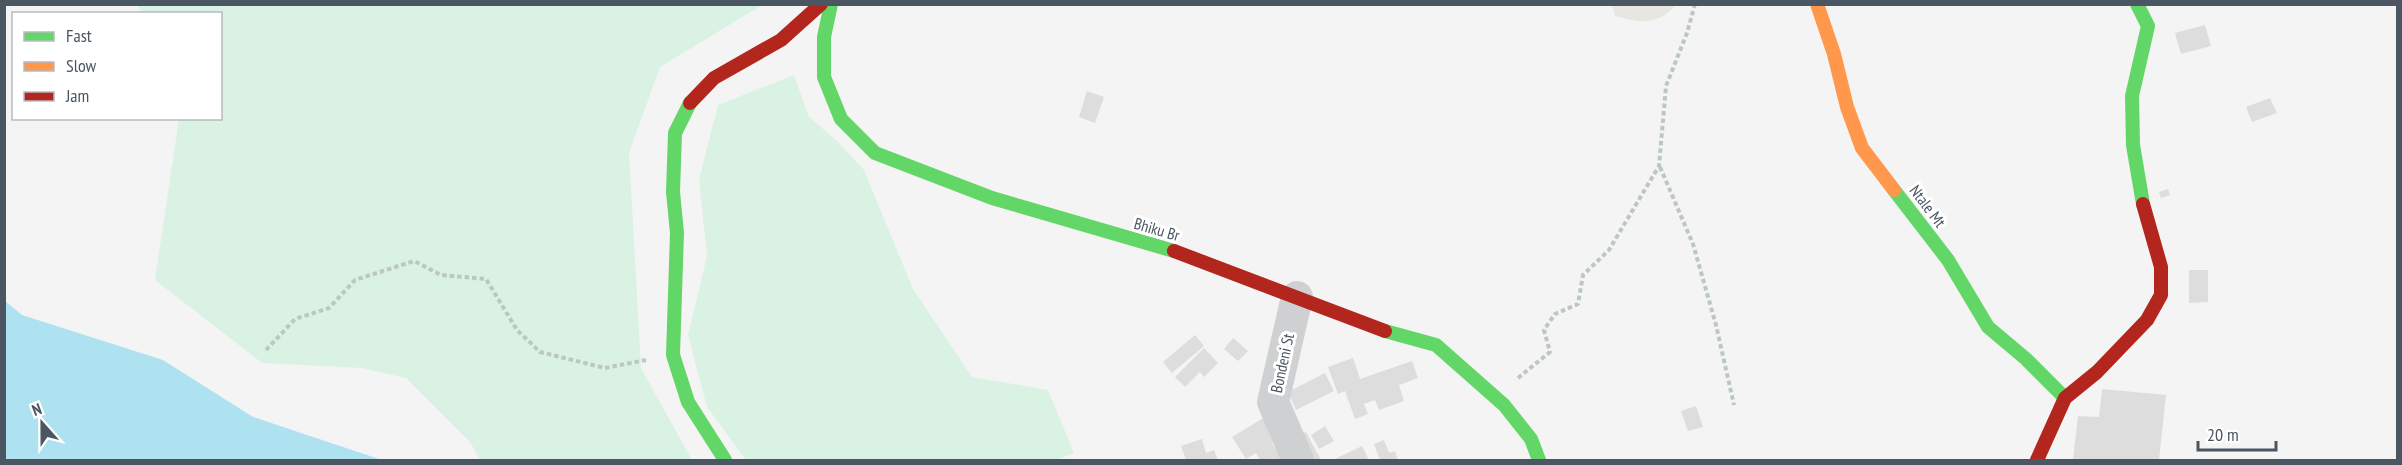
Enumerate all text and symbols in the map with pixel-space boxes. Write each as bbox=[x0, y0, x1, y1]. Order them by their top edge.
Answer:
legend bbox=[12, 12, 222, 120]
text: Fast bbox=[66, 24, 92, 47]
text: Slow bbox=[66, 54, 97, 77]
text: Jam bbox=[65, 84, 89, 107]
street label: Ntale Mt bbox=[1906, 181, 1951, 232]
street label: Bhiku Br bbox=[1132, 213, 1183, 245]
street label: Bondeni St bbox=[1266, 331, 1298, 394]
north arrow bbox=[12, 393, 72, 453]
text: N bbox=[29, 398, 44, 420]
scale bar bbox=[2198, 414, 2276, 452]
text: 20 m bbox=[2207, 423, 2239, 446]

